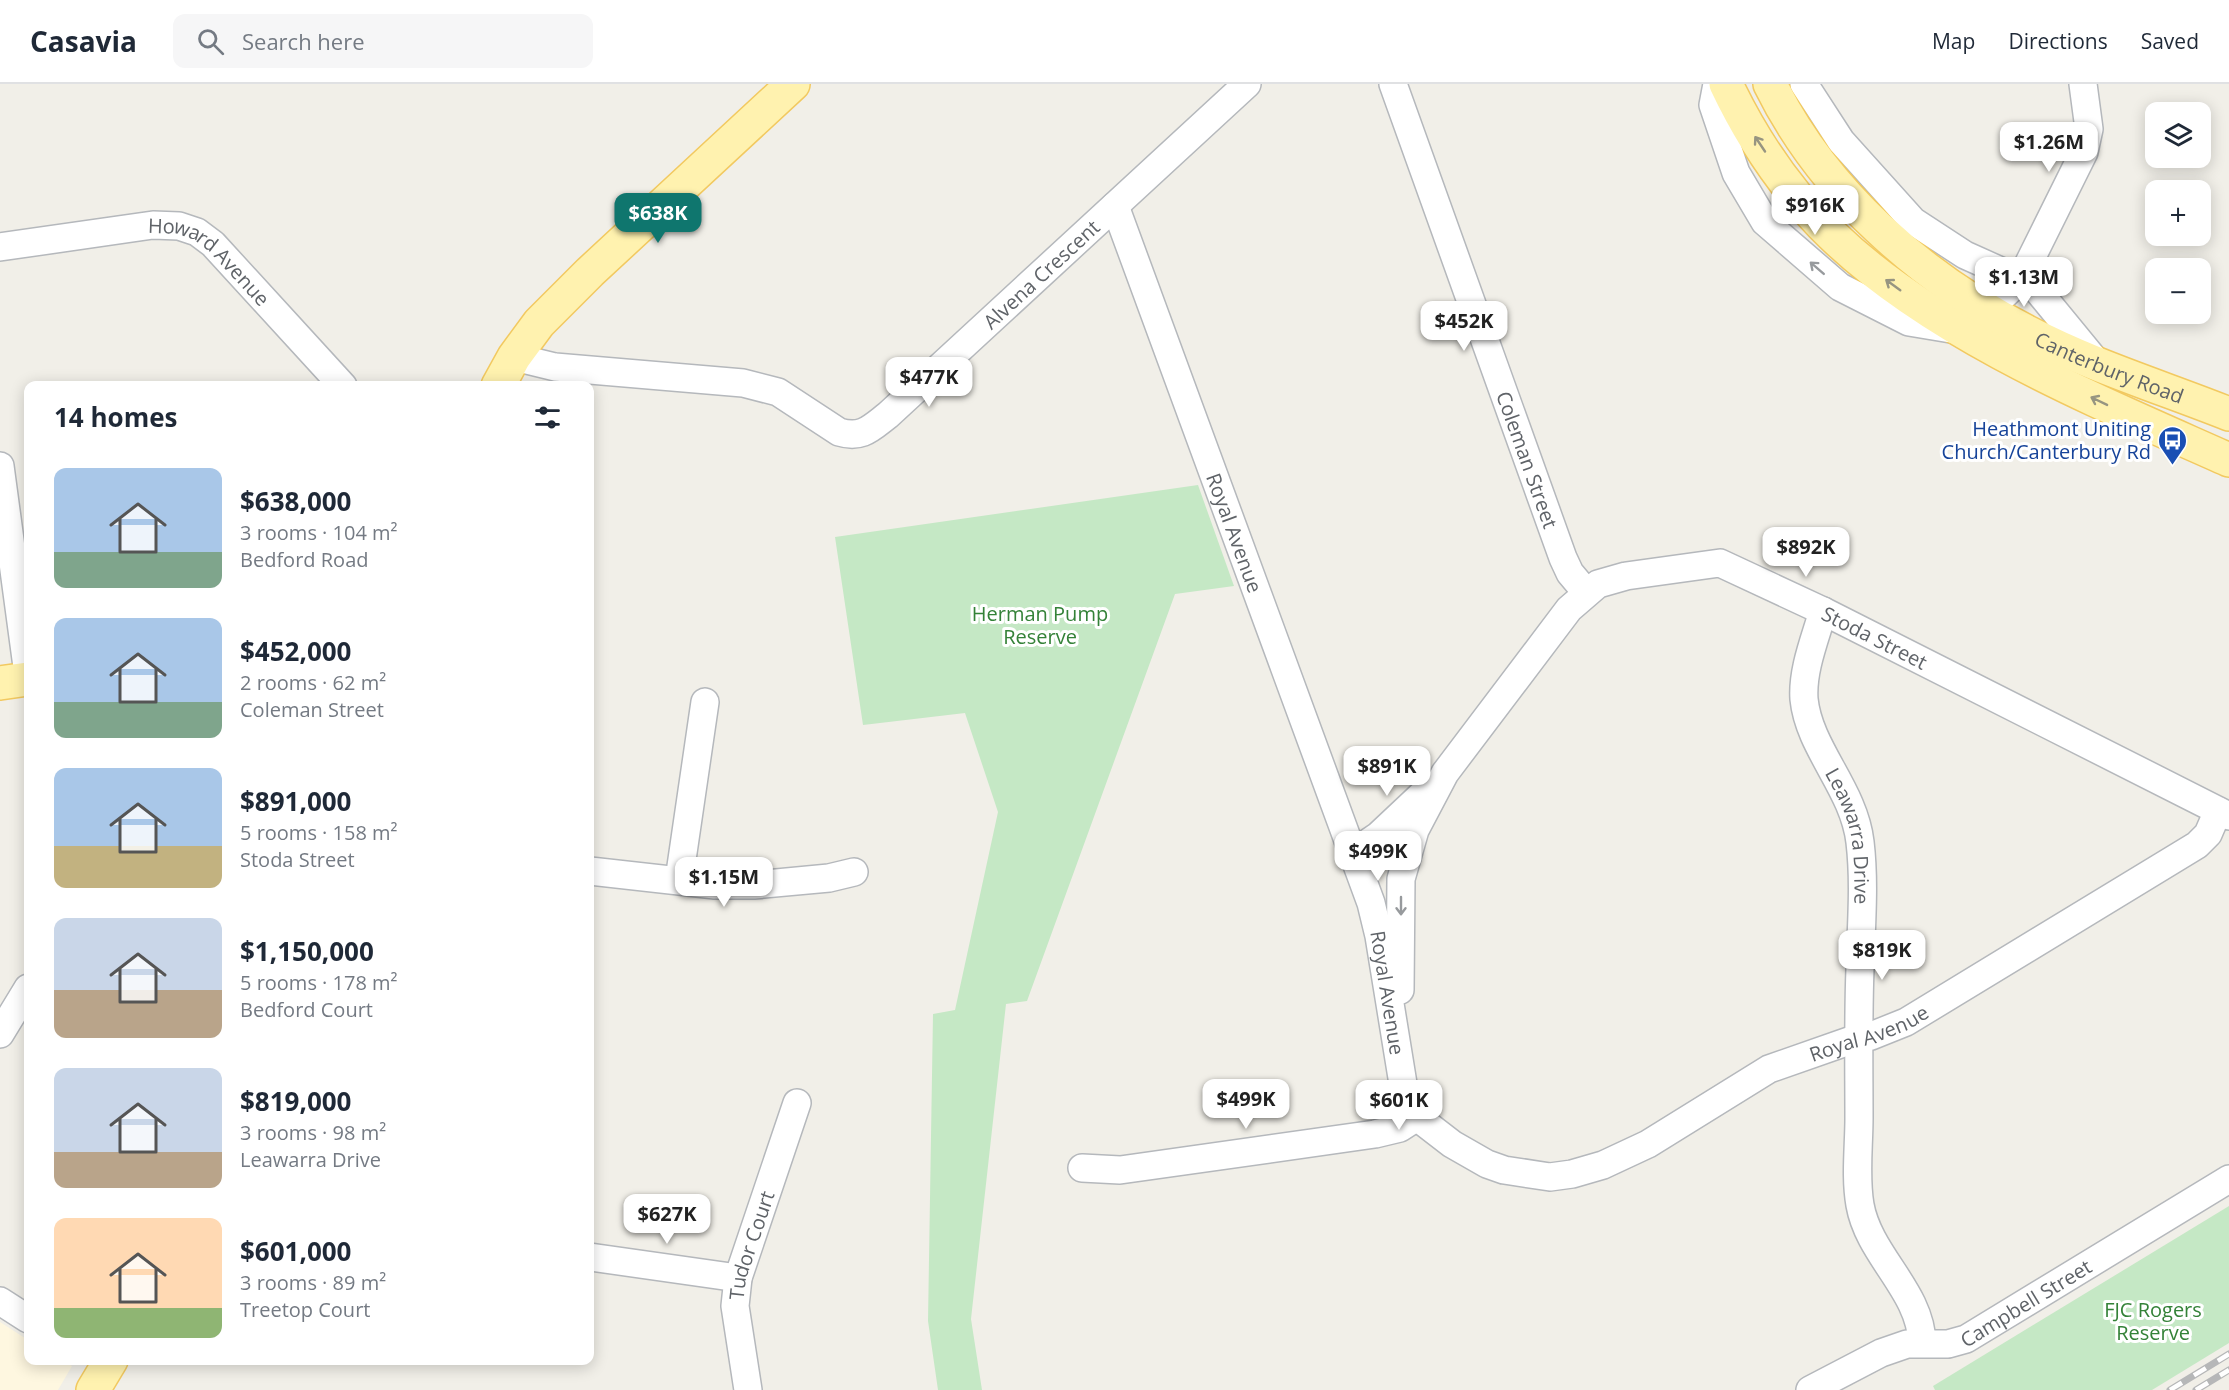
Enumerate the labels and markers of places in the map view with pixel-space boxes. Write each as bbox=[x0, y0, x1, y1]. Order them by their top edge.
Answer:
pin: $1.26M bbox=[2000, 122, 2098, 173]
pin: $916K bbox=[1773, 185, 1857, 236]
pin: $638K bbox=[616, 193, 700, 244]
pin: $1.13M bbox=[1975, 257, 2073, 308]
pin: $452K bbox=[1422, 301, 1506, 352]
pin: $477K bbox=[887, 357, 971, 408]
place label: Heathmont Uniting Church/Canterbury Rd bbox=[1942, 415, 2151, 465]
bus stop icon: Heathmont Uniting Church/Canterbury Rd bbox=[2156, 424, 2188, 466]
pin: $892K bbox=[1764, 527, 1848, 578]
pin: $891K bbox=[1345, 746, 1429, 797]
pin: $499K bbox=[1336, 831, 1420, 882]
pin: $1.15M bbox=[675, 857, 773, 908]
pin: $819K bbox=[1840, 930, 1924, 981]
pin: $499K bbox=[1204, 1079, 1288, 1130]
pin: $601K bbox=[1357, 1080, 1441, 1131]
pin: $627K bbox=[625, 1194, 709, 1245]

